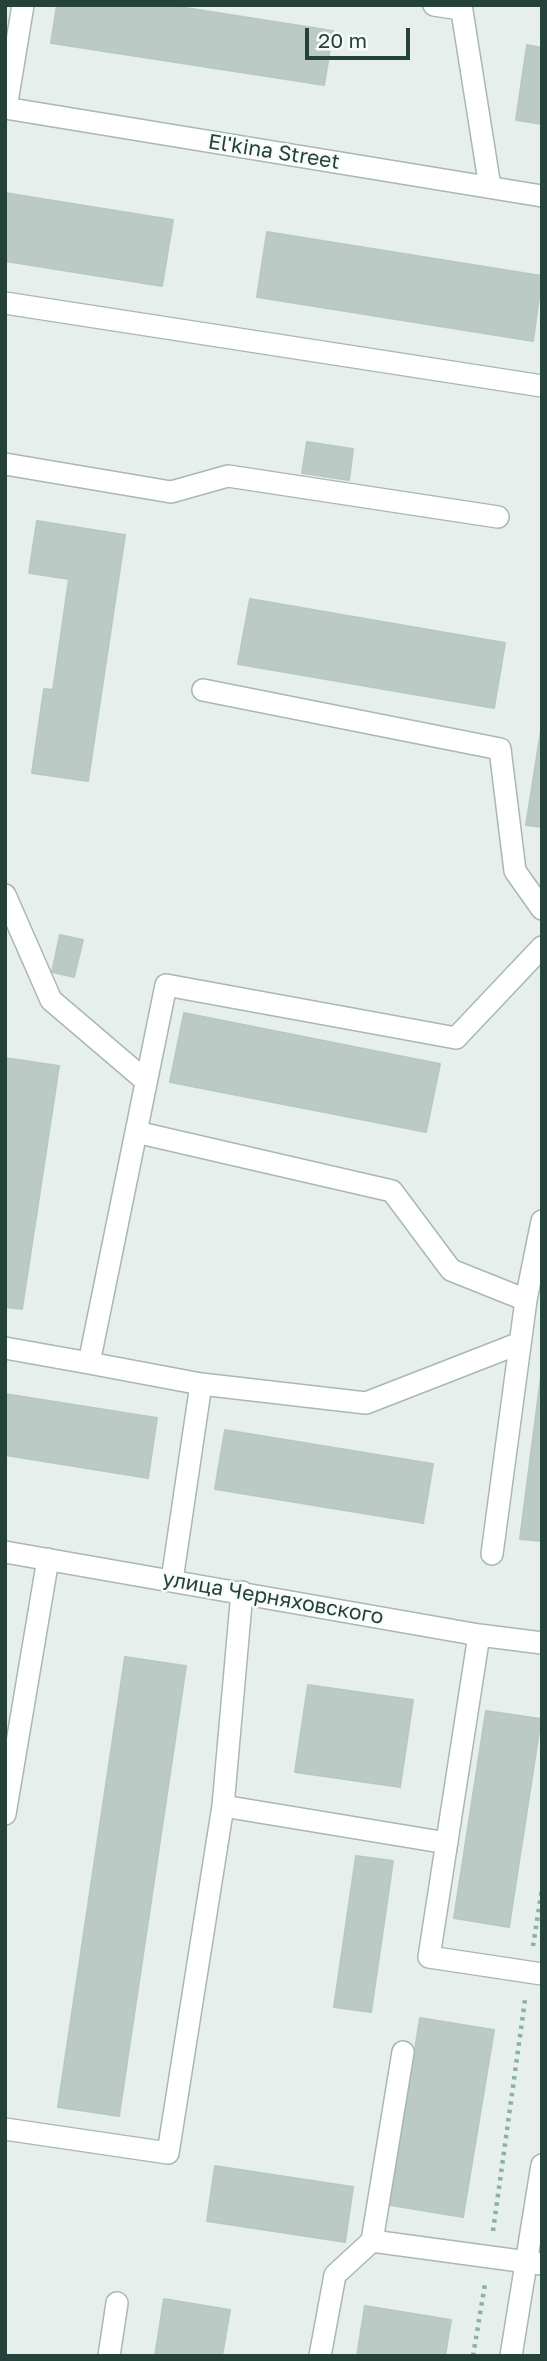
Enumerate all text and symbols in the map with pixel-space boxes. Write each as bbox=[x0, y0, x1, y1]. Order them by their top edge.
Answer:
scale bar bbox=[309, 14, 414, 58]
text: 20 m bbox=[318, 27, 367, 53]
street label: El'kina Street bbox=[206, 129, 342, 175]
street label: улица Черняховского bbox=[160, 1566, 386, 1630]

